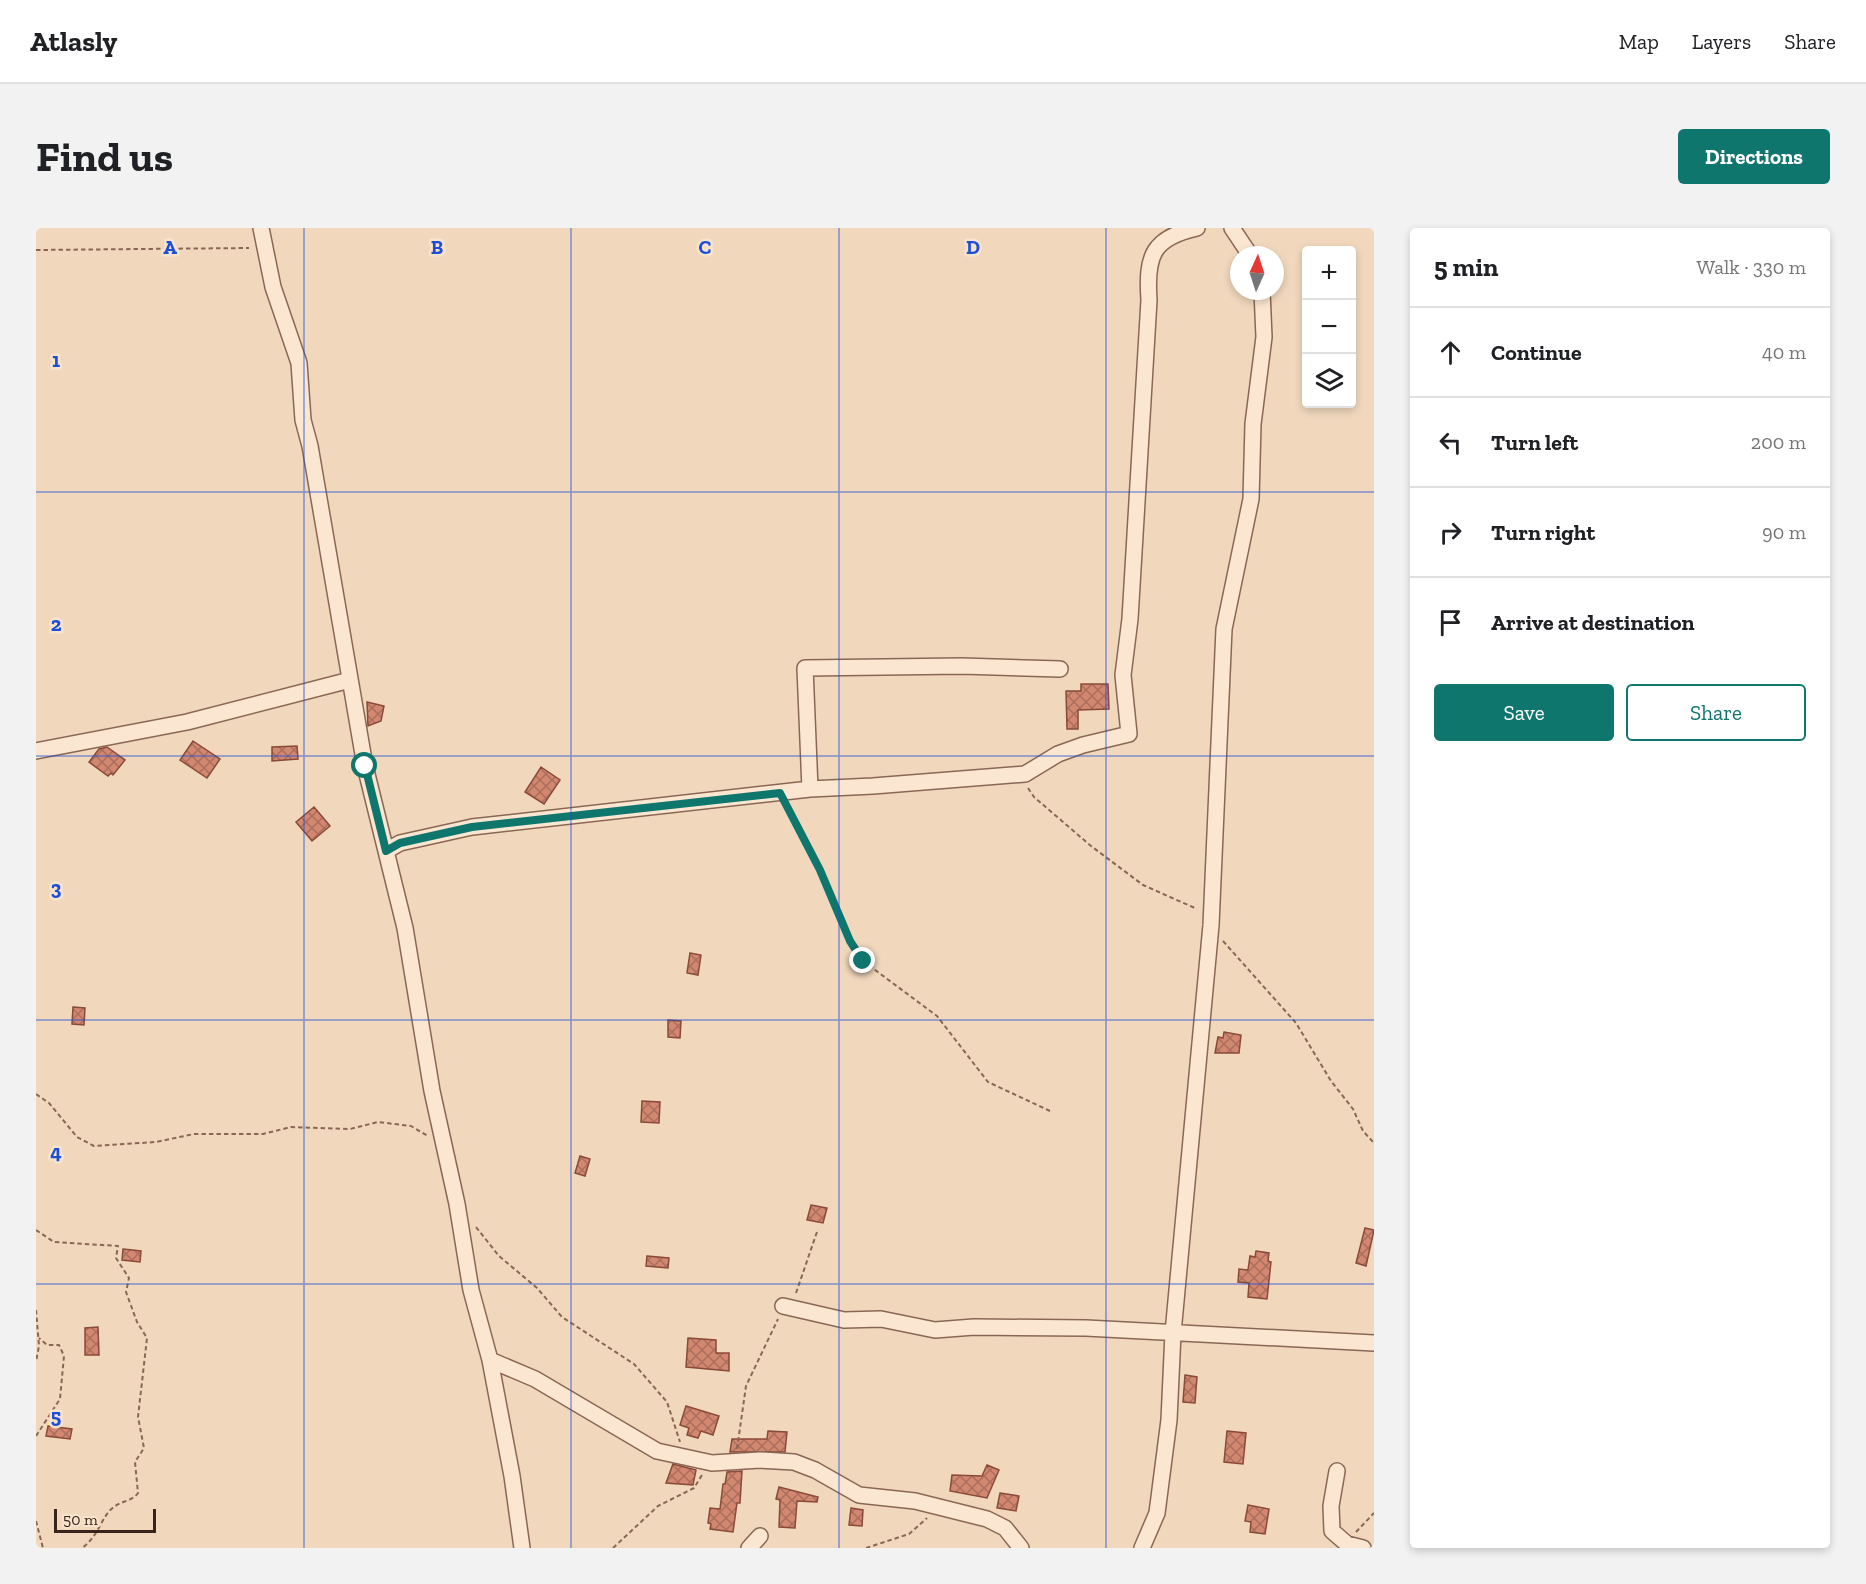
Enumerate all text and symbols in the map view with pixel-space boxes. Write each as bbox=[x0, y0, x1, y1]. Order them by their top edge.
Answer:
text: Atlasly bbox=[30, 25, 117, 58]
text: Map bbox=[1619, 29, 1659, 54]
text: Layers bbox=[1692, 29, 1751, 54]
text: Share bbox=[1784, 29, 1836, 54]
button: Directions bbox=[1678, 129, 1830, 184]
text: Find us bbox=[36, 131, 173, 182]
text: A bbox=[163, 235, 177, 259]
text: B bbox=[431, 235, 443, 259]
text: C bbox=[699, 235, 712, 259]
text: D bbox=[966, 235, 980, 259]
north arrow bbox=[1230, 246, 1284, 300]
map controls bbox=[1302, 246, 1356, 408]
button: + bbox=[1302, 246, 1356, 300]
text: 5 min bbox=[1434, 251, 1498, 283]
text: Walk · 330 m bbox=[1696, 255, 1806, 279]
button: − bbox=[1302, 300, 1356, 354]
icon: ahead bbox=[1434, 336, 1467, 369]
text: Continue bbox=[1491, 339, 1582, 366]
text: 40 m bbox=[1762, 340, 1806, 364]
text: 1 bbox=[52, 348, 60, 372]
button: layers bbox=[1302, 354, 1356, 408]
icon: left bbox=[1434, 426, 1467, 459]
text: Turn left bbox=[1491, 429, 1578, 456]
text: 200 m bbox=[1751, 430, 1806, 454]
icon: right bbox=[1434, 516, 1467, 549]
text: Turn right bbox=[1491, 519, 1595, 546]
text: 90 m bbox=[1762, 520, 1806, 544]
icon: arrive bbox=[1434, 606, 1467, 639]
text: Arrive at destination bbox=[1491, 609, 1694, 636]
text: 2 bbox=[51, 612, 62, 636]
button: Save bbox=[1434, 684, 1614, 741]
button: Share bbox=[1626, 684, 1806, 741]
route start bbox=[351, 752, 377, 778]
text: 3 bbox=[51, 876, 62, 900]
route end bbox=[849, 947, 875, 973]
text: 4 bbox=[50, 1140, 62, 1164]
text: 5 bbox=[51, 1404, 61, 1428]
scale bar bbox=[54, 1506, 156, 1534]
text: 50 m bbox=[63, 1510, 98, 1529]

